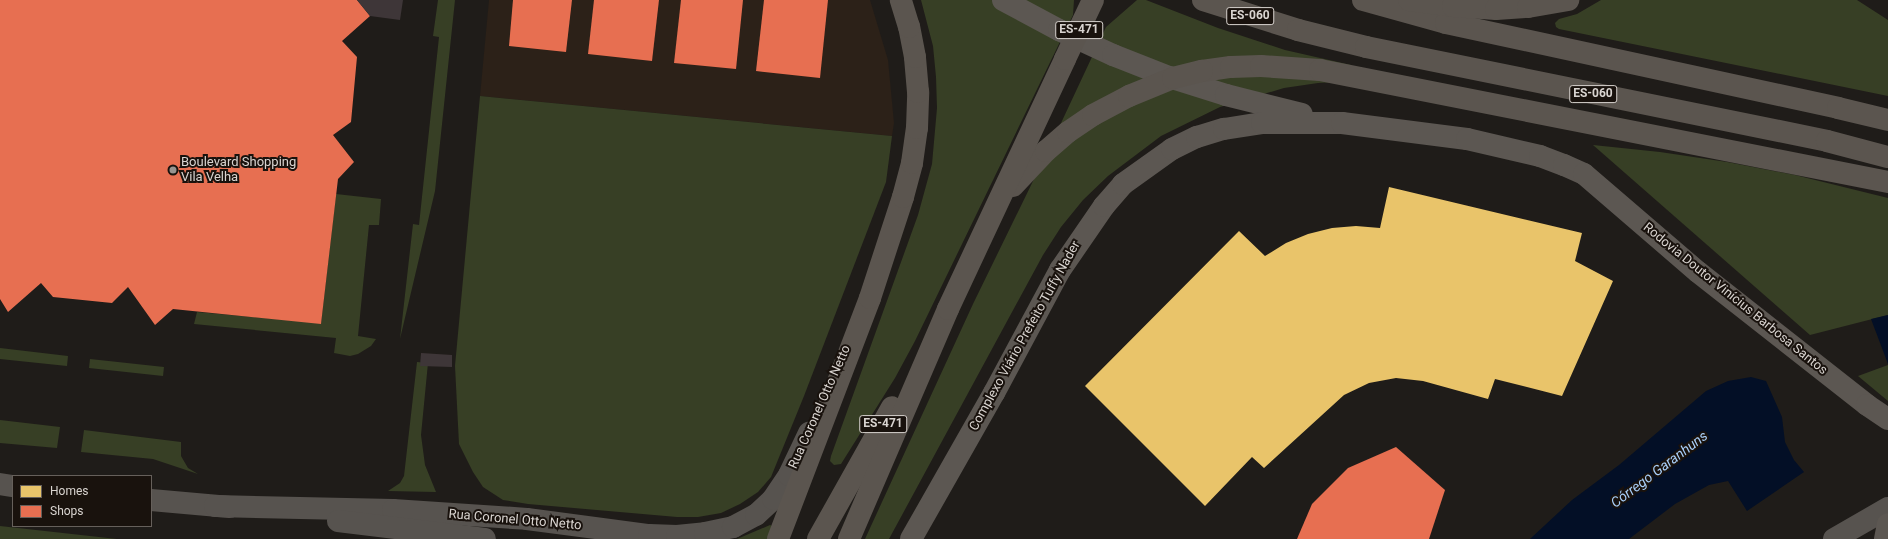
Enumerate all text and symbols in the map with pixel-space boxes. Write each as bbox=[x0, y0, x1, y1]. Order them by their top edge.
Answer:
road number: ES-060 bbox=[1226, 6, 1274, 26]
road number: ES-471 bbox=[1055, 20, 1103, 40]
road number: ES-060 bbox=[1569, 84, 1617, 104]
place label: Boulevard Shopping Vila Velha bbox=[181, 155, 296, 186]
marker: Boulevard Shopping Vila Velha bbox=[168, 165, 178, 175]
street label: Rodovia Doutor Vinícius Barbosa Santos bbox=[1640, 220, 1830, 378]
street label: Complexo Viário Prefeito Tuffy Nader bbox=[966, 238, 1084, 434]
street label: Rua Coronel Otto Netto bbox=[786, 343, 854, 471]
road number: ES-471 bbox=[859, 414, 907, 434]
water label: Córrego Garanhuns bbox=[1607, 427, 1711, 511]
legend bbox=[12, 475, 152, 527]
text: Homes bbox=[50, 484, 88, 498]
text: Shops bbox=[50, 504, 84, 518]
street label: Rua Coronel Otto Netto bbox=[448, 506, 582, 534]

